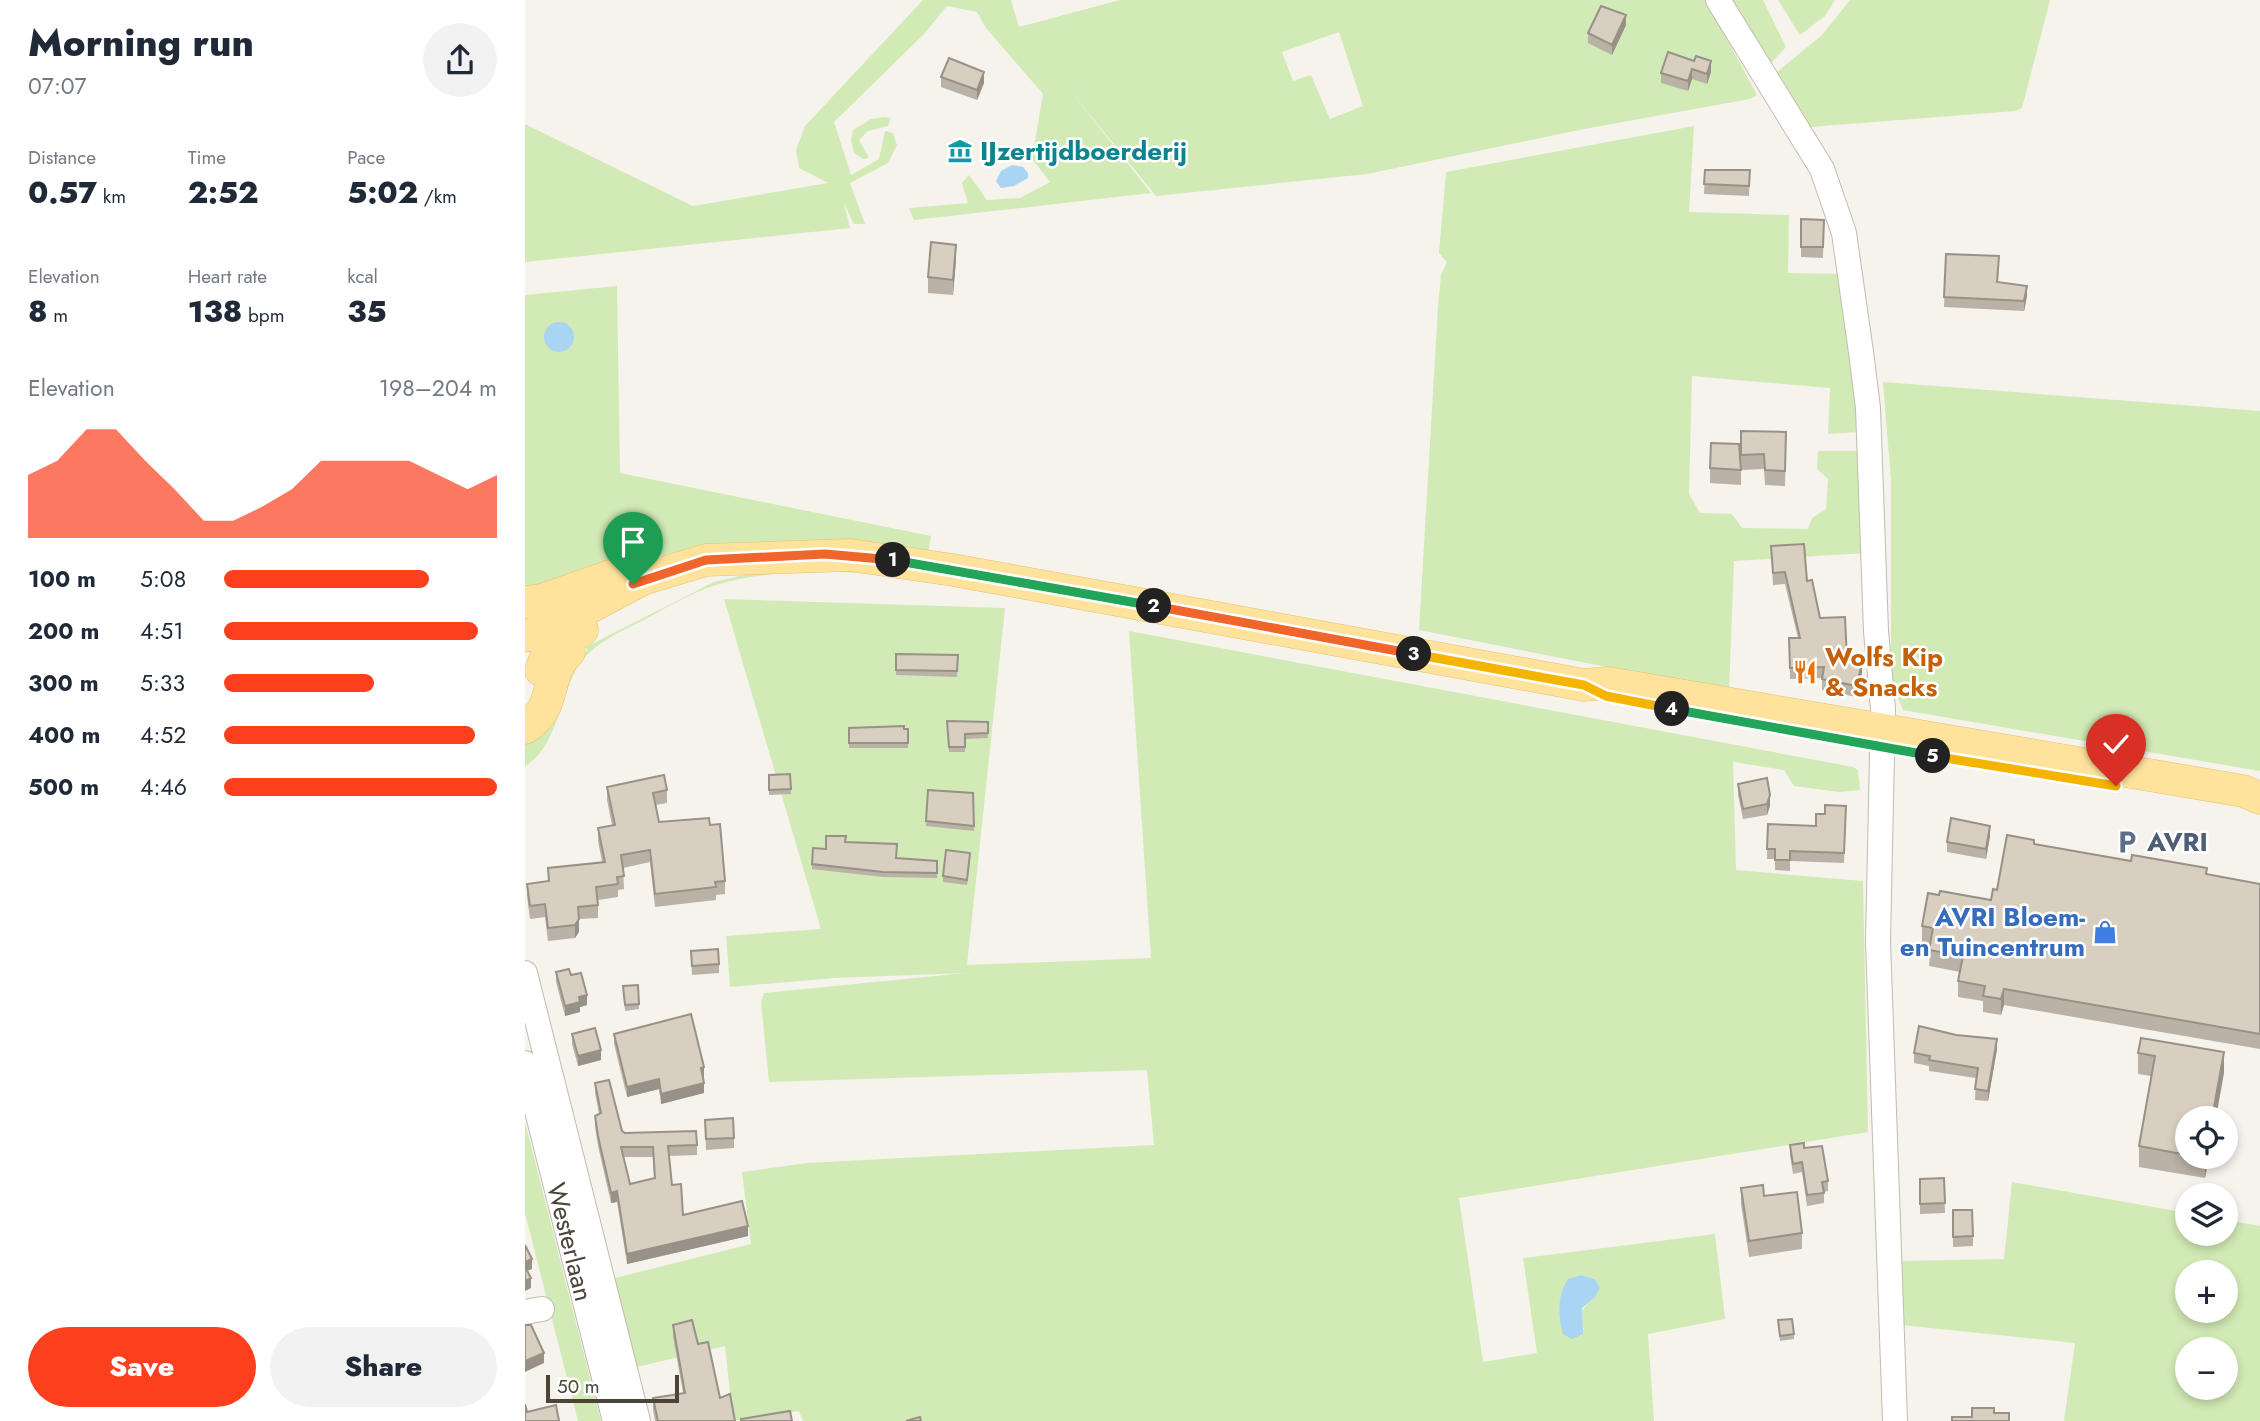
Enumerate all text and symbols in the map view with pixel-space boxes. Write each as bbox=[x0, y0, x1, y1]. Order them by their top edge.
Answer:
text: Morning run bbox=[28, 15, 254, 70]
button: share bbox=[423, 23, 497, 97]
text: 07:07 bbox=[28, 69, 87, 103]
place label: IJzertijdboerderij bbox=[980, 132, 1187, 170]
museum icon: IJzertijdboerderij bbox=[946, 137, 974, 165]
text: Distance bbox=[28, 144, 96, 171]
text: Time bbox=[188, 144, 226, 171]
text: Pace bbox=[347, 144, 385, 171]
text: 0.57 bbox=[28, 171, 97, 214]
text: 2:52 bbox=[188, 171, 259, 214]
text: 5:02 bbox=[347, 171, 418, 214]
text: km bbox=[97, 183, 126, 210]
text: /km bbox=[418, 183, 457, 210]
text: Elevation bbox=[28, 263, 100, 290]
text: Heart rate bbox=[188, 263, 267, 290]
text: kcal bbox=[347, 263, 378, 290]
text: 8 bbox=[28, 290, 48, 333]
text: 138 bbox=[188, 290, 242, 333]
text: 35 bbox=[347, 290, 387, 333]
text: m bbox=[48, 302, 68, 329]
text: bpm bbox=[242, 302, 284, 329]
text: Elevation bbox=[28, 371, 115, 405]
text: 198–204 m bbox=[379, 371, 497, 405]
pin bbox=[603, 512, 663, 584]
icon: arrive bbox=[614, 523, 652, 561]
pin: 1 bbox=[875, 542, 911, 578]
text: 1 bbox=[888, 546, 897, 573]
text: 100 m bbox=[28, 562, 96, 596]
text: 5:08 bbox=[140, 562, 186, 596]
pin: 2 bbox=[1137, 588, 1171, 624]
text: 2 bbox=[1147, 592, 1160, 619]
text: 200 m bbox=[28, 614, 99, 648]
text: 4:51 bbox=[140, 614, 184, 648]
pin: 3 bbox=[1397, 636, 1431, 672]
place label: Wolfs Kip & Snacks bbox=[1825, 638, 1943, 706]
text: 3 bbox=[1408, 640, 1419, 667]
restaurant icon: Wolfs Kip & Snacks bbox=[1791, 658, 1819, 686]
text: 300 m bbox=[28, 666, 99, 700]
text: 5:33 bbox=[140, 666, 185, 700]
pin: 4 bbox=[1655, 692, 1689, 726]
text: 4 bbox=[1665, 695, 1678, 722]
pin bbox=[2086, 714, 2146, 786]
text: 400 m bbox=[28, 718, 100, 752]
text: 4:52 bbox=[140, 718, 186, 752]
icon: check bbox=[2097, 725, 2135, 763]
pin: 5 bbox=[1915, 738, 1951, 774]
text: 5 bbox=[1926, 742, 1939, 769]
text: 500 m bbox=[28, 770, 99, 804]
text: 4:46 bbox=[140, 770, 187, 804]
place label: AVRI bbox=[2146, 823, 2208, 861]
parking icon: AVRI bbox=[2113, 828, 2141, 856]
place label: AVRI Bloem- en Tuincentrum bbox=[1900, 898, 2085, 966]
shop icon: AVRI Bloem- en Tuincentrum bbox=[2091, 918, 2119, 946]
map controls bbox=[2175, 1106, 2238, 1400]
button: locate bbox=[2175, 1106, 2238, 1169]
street label: Westerlaan bbox=[537, 1179, 603, 1305]
button: layers bbox=[2175, 1183, 2238, 1246]
button: + bbox=[2175, 1260, 2238, 1323]
button: Save bbox=[28, 1327, 256, 1407]
button: Share bbox=[270, 1327, 497, 1407]
button: − bbox=[2175, 1337, 2238, 1400]
scale bar bbox=[546, 1372, 679, 1404]
text: 50 m bbox=[557, 1373, 600, 1400]

